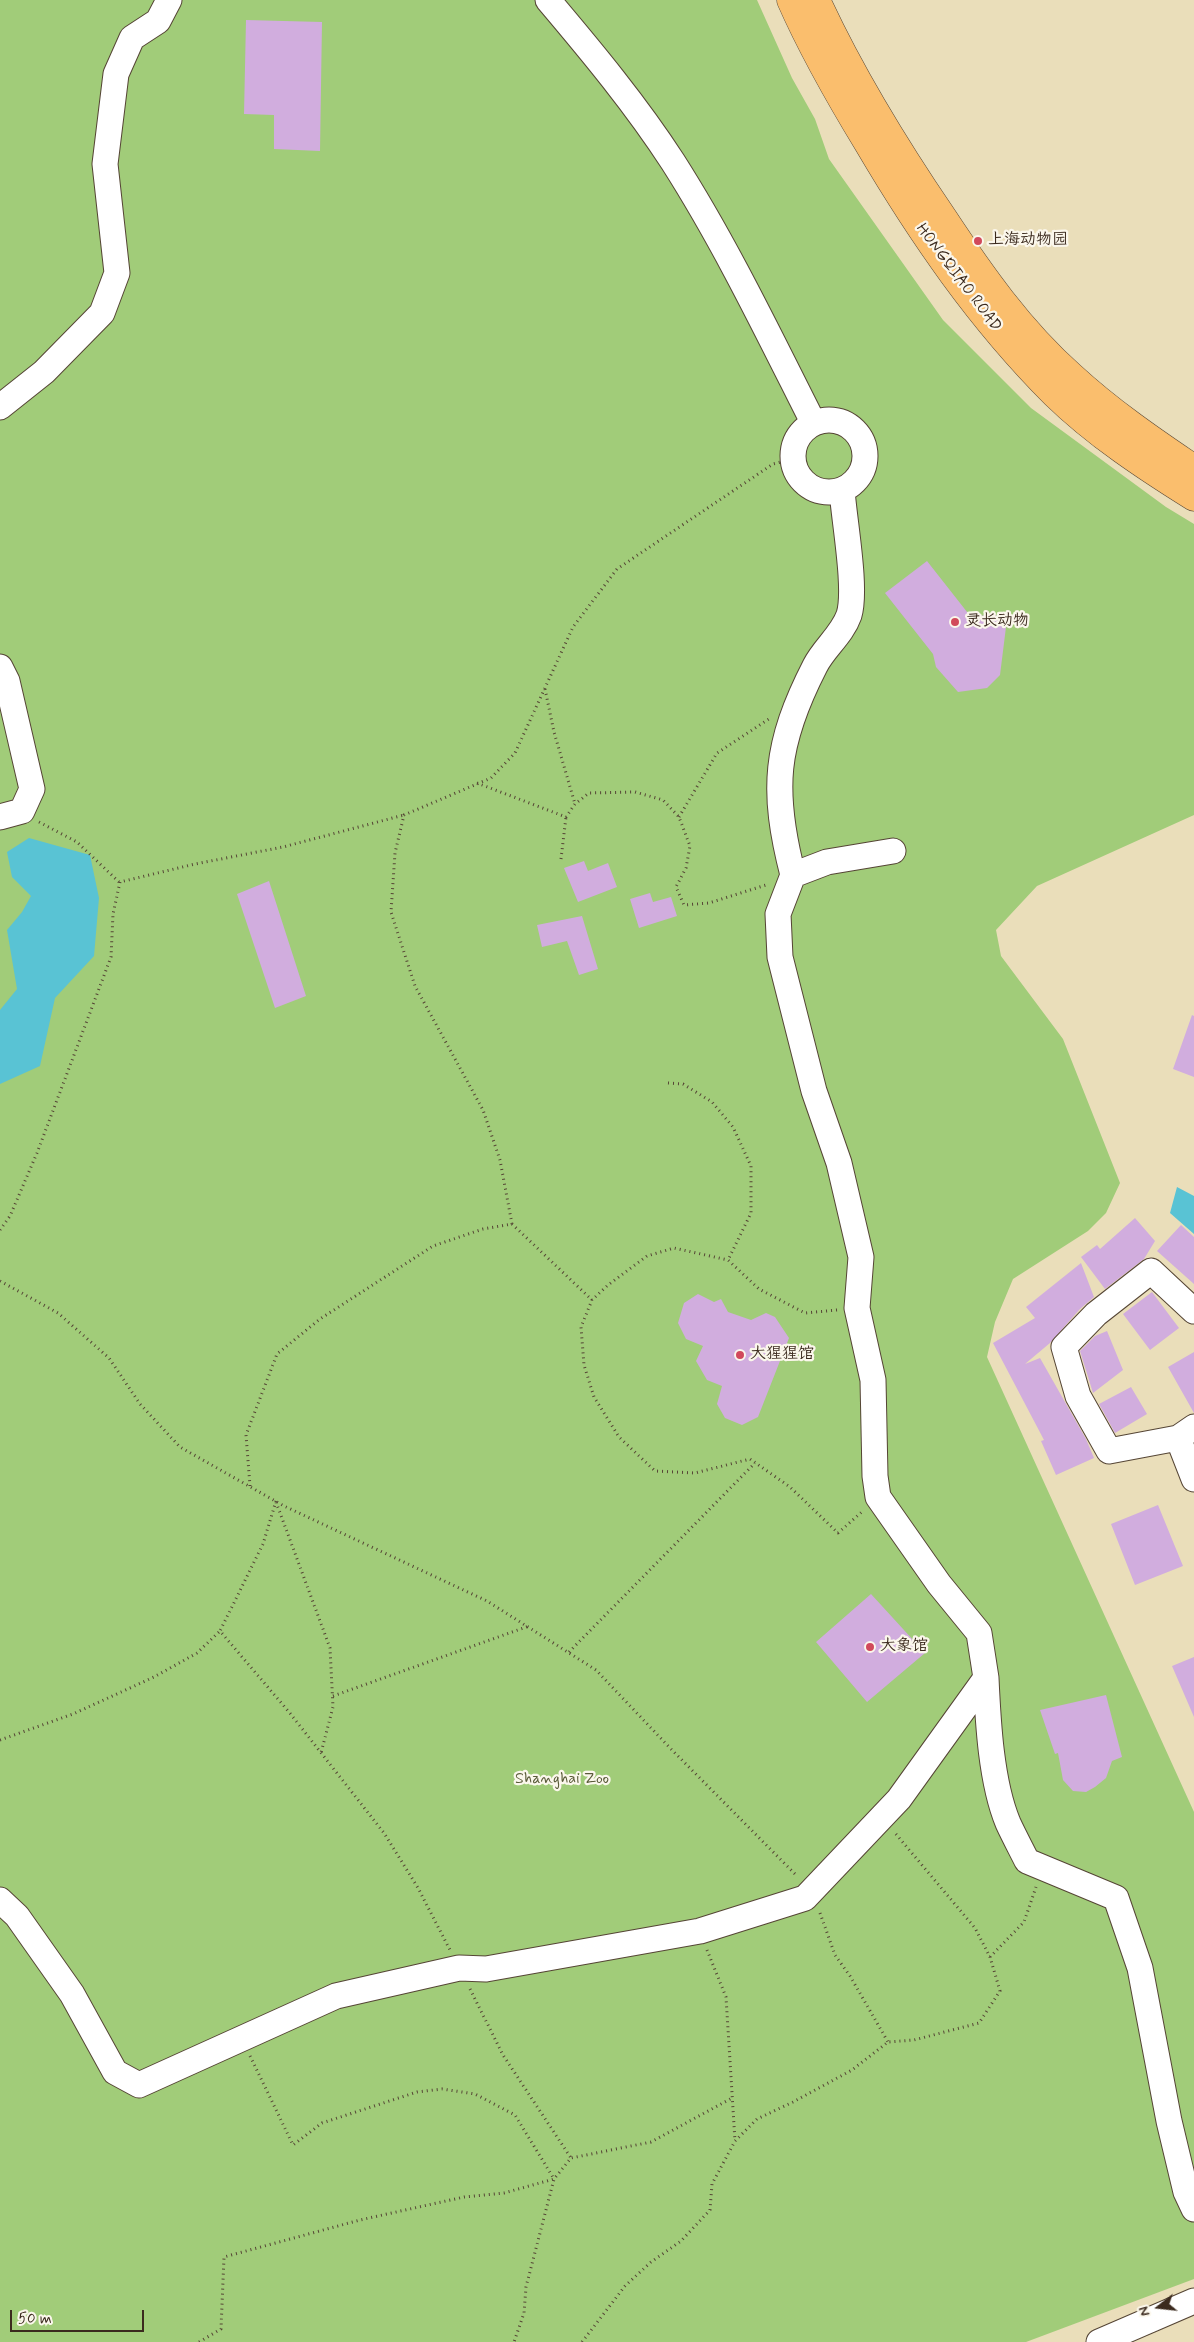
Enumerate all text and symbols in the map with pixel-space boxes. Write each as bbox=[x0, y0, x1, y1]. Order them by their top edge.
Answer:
street label: HONGQIAO ROAD bbox=[911, 220, 1005, 336]
place label: 上海动物园 bbox=[988, 231, 1068, 251]
marker: 上海动物园 bbox=[972, 235, 984, 247]
place label: 灵长动物 bbox=[965, 612, 1029, 632]
marker: 灵长动物 bbox=[949, 616, 961, 628]
place label: 大猩猩馆 bbox=[750, 1345, 814, 1365]
marker: 大猩猩馆 bbox=[734, 1349, 746, 1361]
place label: 大象馆 bbox=[880, 1637, 928, 1657]
marker: 大象馆 bbox=[864, 1641, 876, 1653]
park label: Shanghai Zoo bbox=[515, 1770, 609, 1790]
north arrow bbox=[1134, 2282, 1184, 2332]
scale bar bbox=[12, 2300, 146, 2332]
text: N bbox=[1135, 2304, 1155, 2318]
text: 50 m bbox=[18, 2309, 52, 2329]

